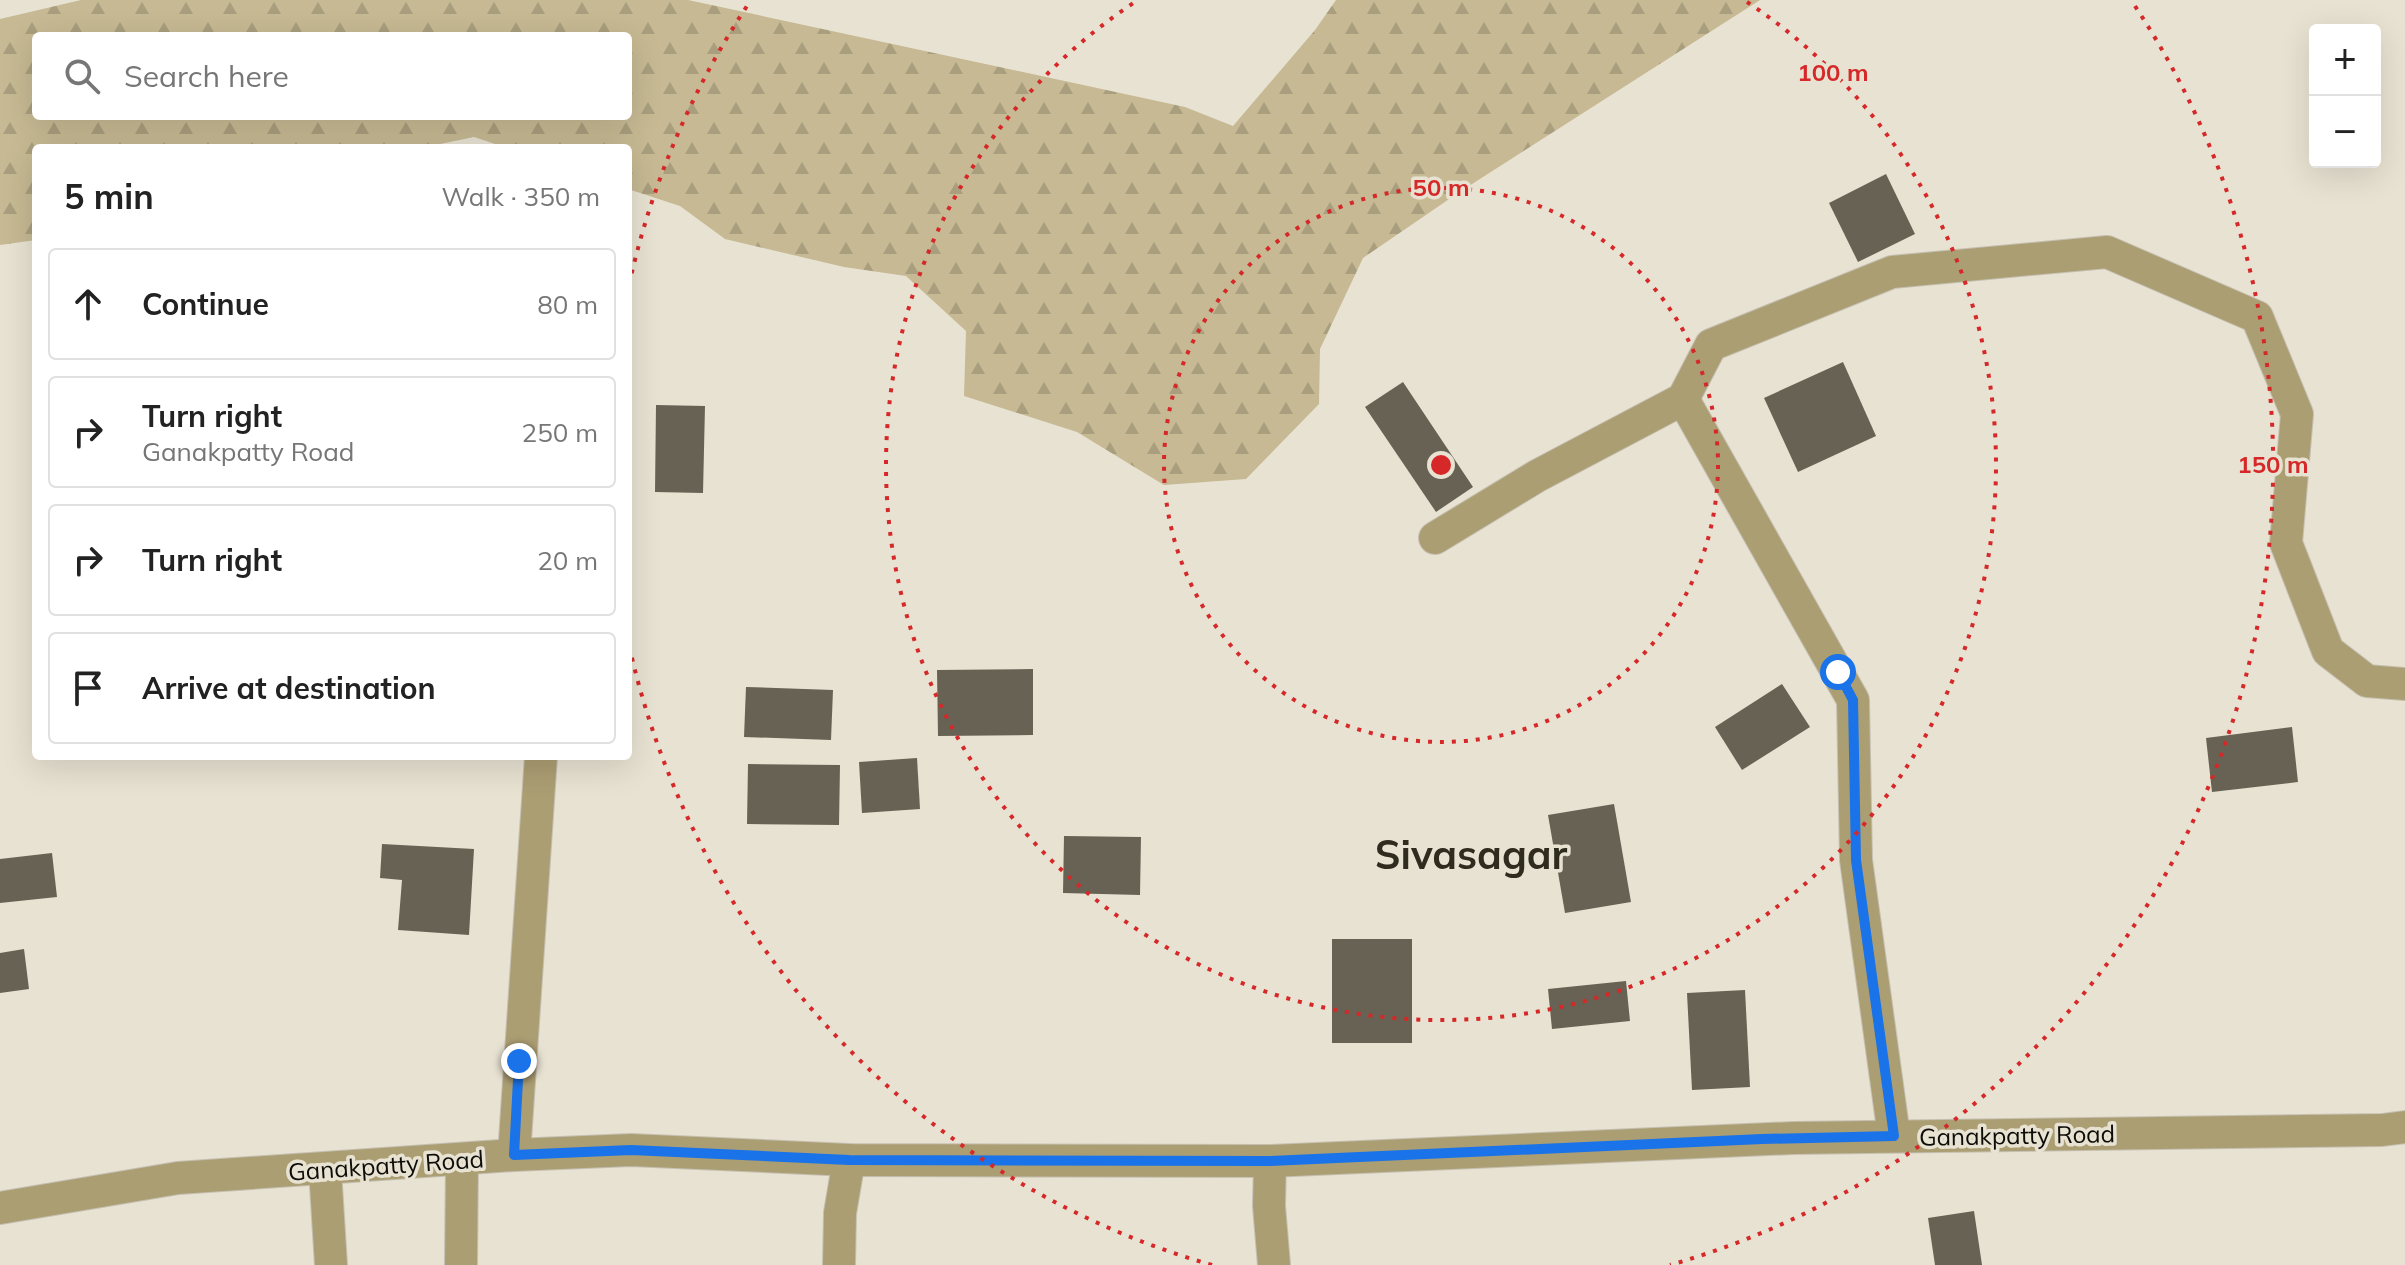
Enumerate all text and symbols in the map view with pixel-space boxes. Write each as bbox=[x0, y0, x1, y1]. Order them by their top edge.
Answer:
map controls bbox=[2309, 24, 2381, 168]
button: + bbox=[2309, 24, 2381, 96]
search box bbox=[32, 32, 632, 120]
icon: search bbox=[60, 54, 104, 98]
text: Search here bbox=[124, 57, 289, 95]
text: 100 m bbox=[1797, 57, 1869, 87]
button: − bbox=[2309, 96, 2381, 168]
text: 50 m bbox=[1413, 172, 1469, 202]
text: 5 min bbox=[64, 175, 154, 218]
text: Walk · 350 m bbox=[441, 180, 600, 213]
icon: ahead bbox=[66, 282, 110, 326]
text: Continue bbox=[142, 285, 269, 323]
text: 80 m bbox=[537, 288, 598, 321]
text: Turn right bbox=[142, 397, 282, 435]
icon: right bbox=[66, 410, 110, 454]
text: 250 m bbox=[522, 416, 598, 449]
text: Ganakpatty Road bbox=[142, 435, 354, 468]
text: 150 m bbox=[2237, 449, 2309, 479]
centre of rings bbox=[1427, 451, 1455, 479]
icon: right bbox=[66, 538, 110, 582]
text: Turn right bbox=[142, 541, 282, 579]
text: 20 m bbox=[537, 544, 598, 577]
route start bbox=[1820, 654, 1856, 690]
icon: arrive bbox=[66, 666, 110, 710]
text: Arrive at destination bbox=[142, 669, 436, 707]
district label: Sivasagar bbox=[1375, 829, 1568, 879]
route end bbox=[501, 1043, 537, 1079]
street label: Ganakpatty Road bbox=[1919, 1118, 2115, 1152]
street label: Ganakpatty Road bbox=[287, 1143, 485, 1187]

